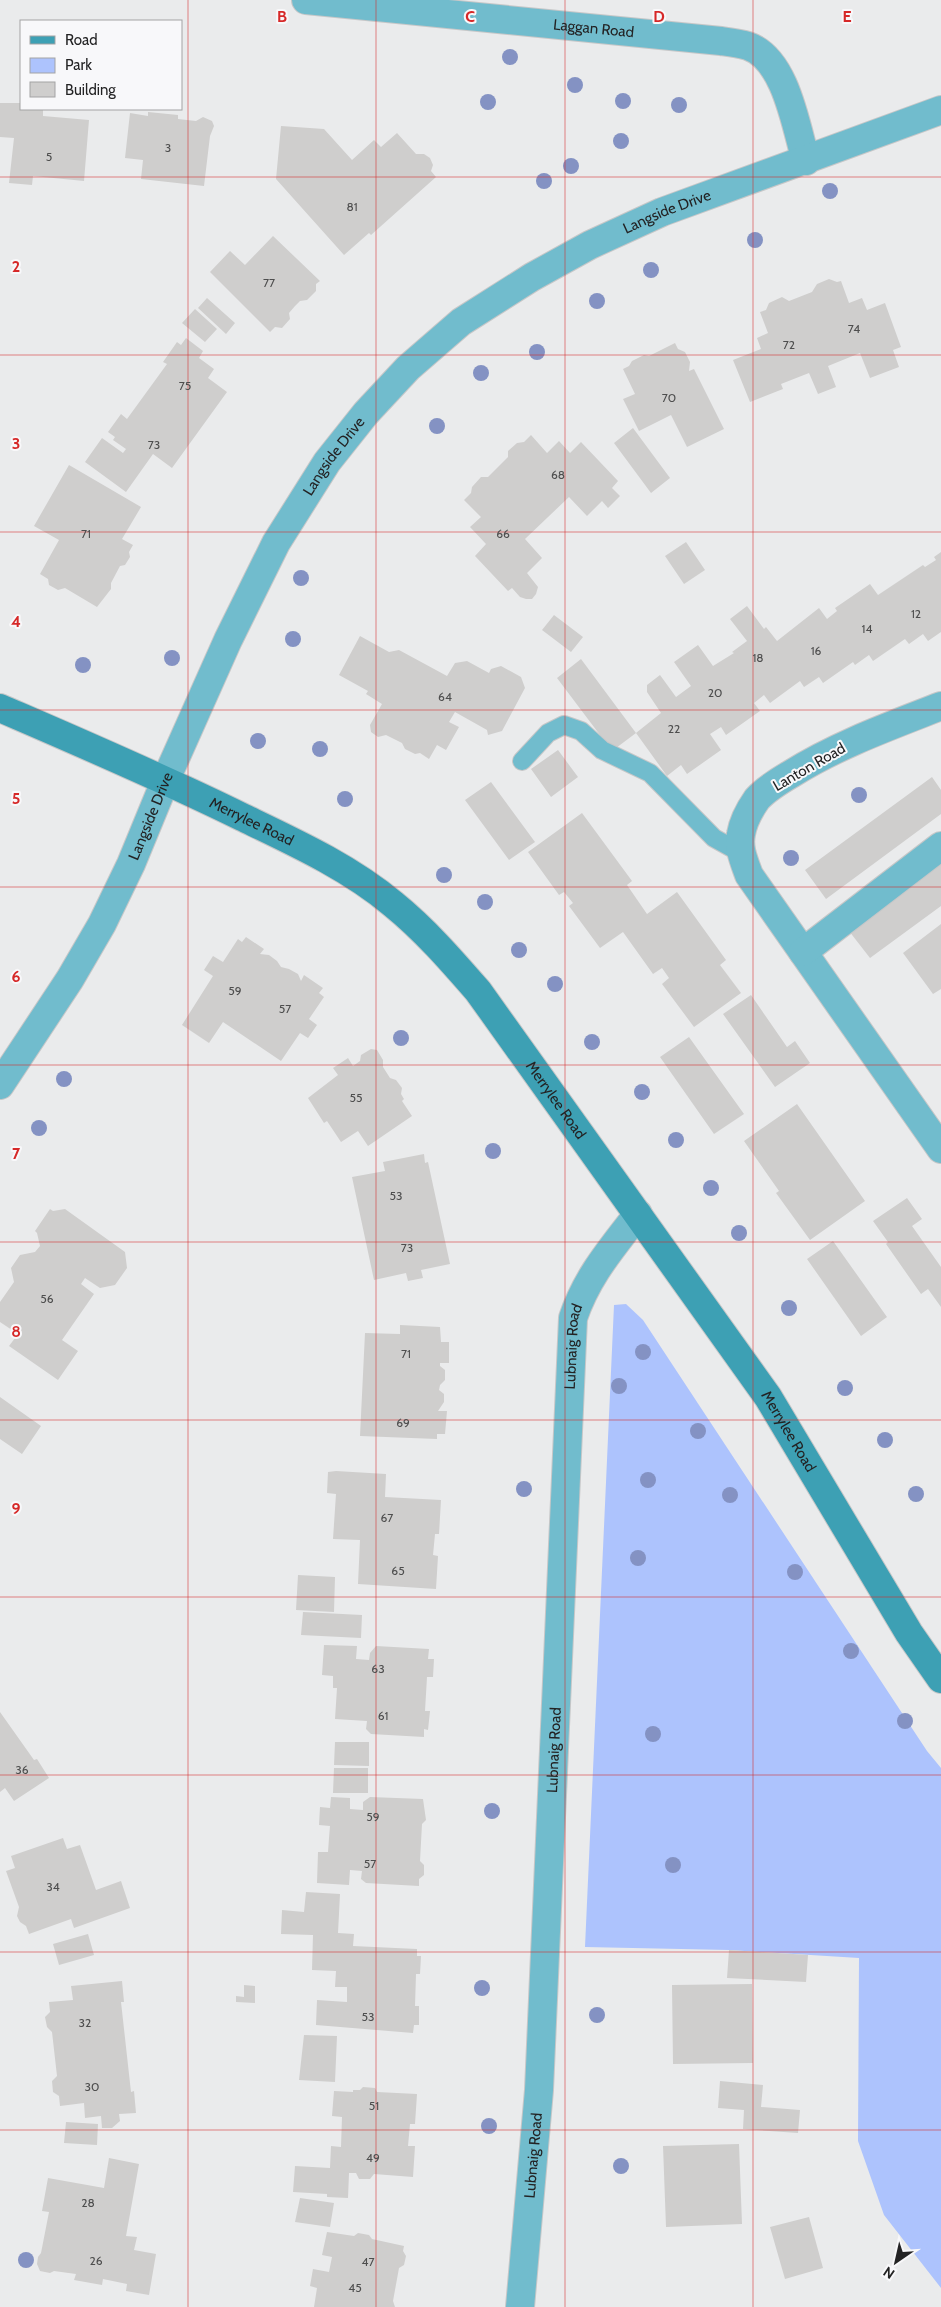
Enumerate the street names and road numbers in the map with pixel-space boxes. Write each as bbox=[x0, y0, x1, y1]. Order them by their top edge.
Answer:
street label: Laggan Road bbox=[552, 15, 635, 41]
street label: Langside Drive bbox=[620, 186, 714, 238]
street label: Langside Drive bbox=[299, 413, 369, 499]
street label: Lanton Road bbox=[770, 739, 848, 795]
street label: Langside Drive bbox=[125, 769, 177, 863]
street label: Merrylee Road bbox=[206, 794, 297, 850]
street label: Merrylee Road bbox=[522, 1058, 590, 1143]
street label: Lubnaig Road bbox=[561, 1301, 586, 1390]
street label: Merrylee Road bbox=[757, 1388, 820, 1475]
street label: Lubnaig Road bbox=[543, 1707, 565, 1793]
street label: Lubnaig Road bbox=[521, 2112, 546, 2199]

